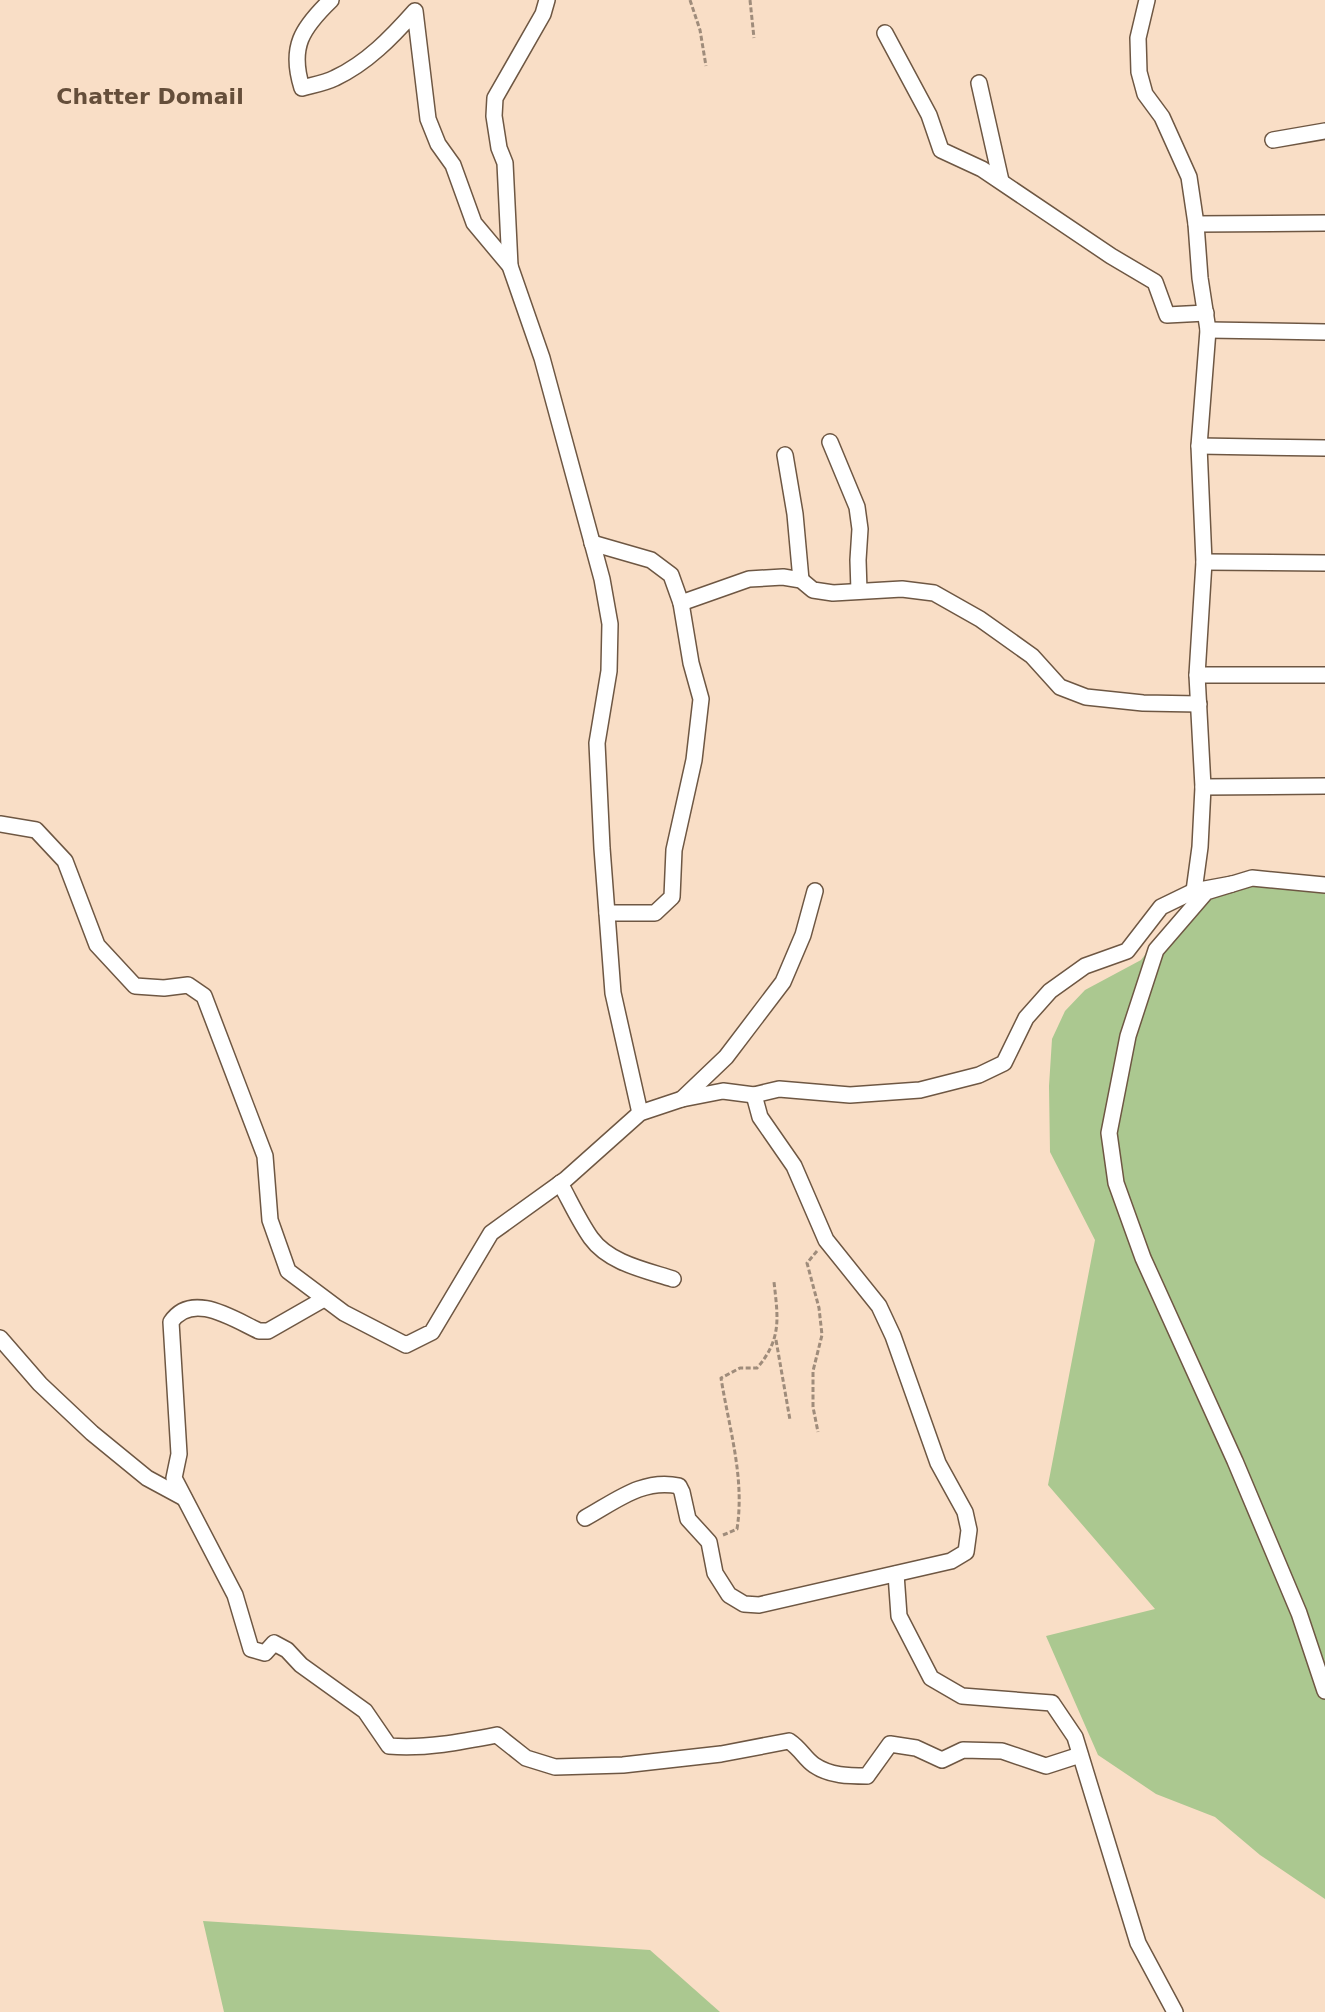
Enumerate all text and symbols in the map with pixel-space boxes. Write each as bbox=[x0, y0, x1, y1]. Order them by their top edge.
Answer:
district label: Chatter Domail bbox=[56, 84, 244, 109]

